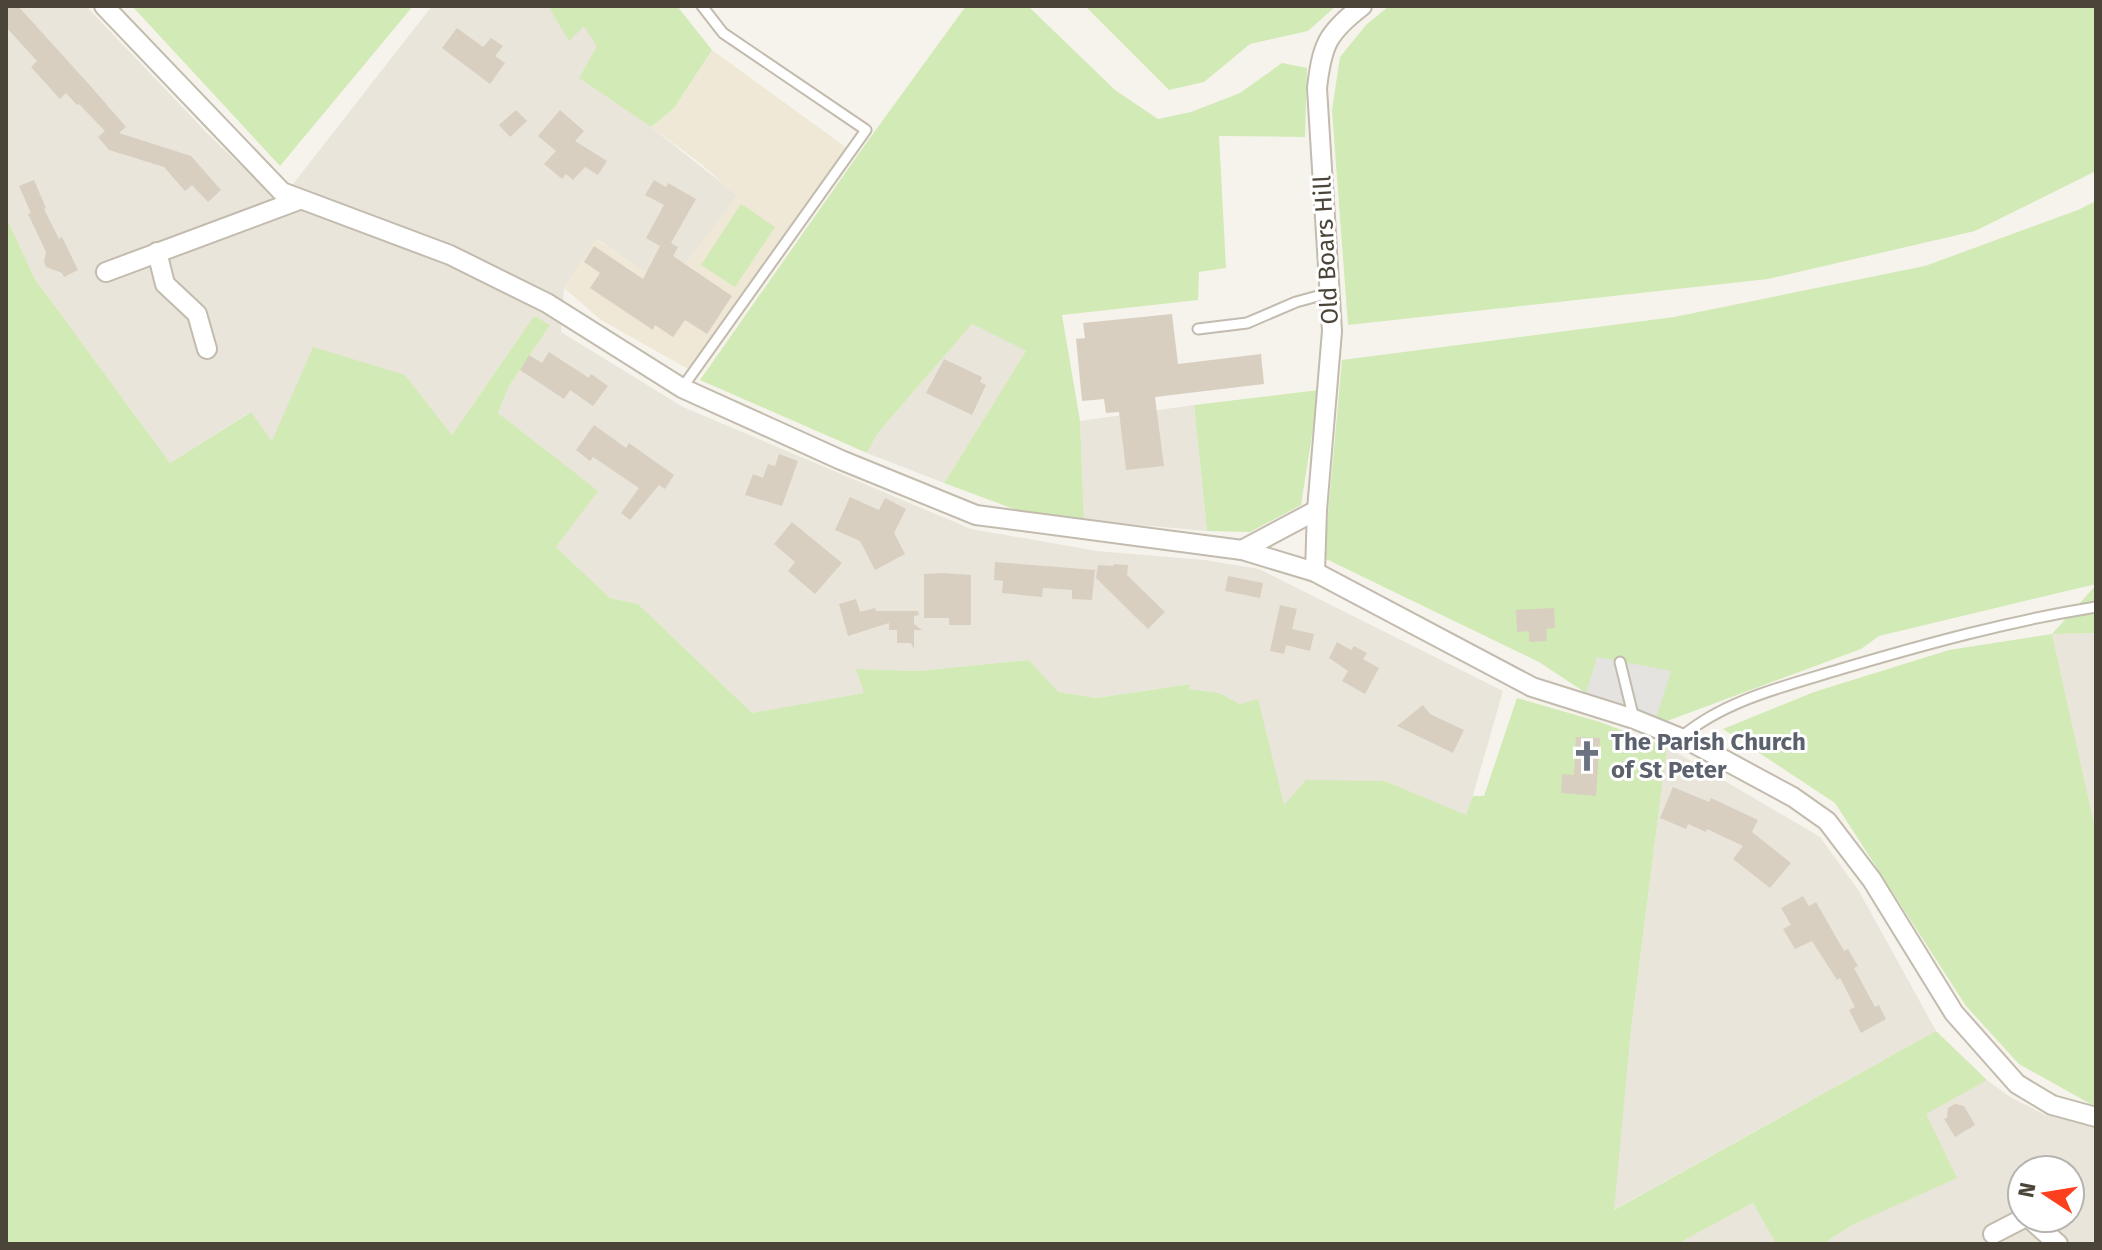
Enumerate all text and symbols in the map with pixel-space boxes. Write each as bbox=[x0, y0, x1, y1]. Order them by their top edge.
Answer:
street label: Old Boars Hill bbox=[1308, 175, 1344, 325]
place label: The Parish Church of St Peter bbox=[1611, 728, 1806, 784]
church icon: The Parish Church of St Peter bbox=[1570, 739, 1604, 773]
north arrow bbox=[2006, 1154, 2086, 1234]
text: N bbox=[2012, 1180, 2042, 1200]

